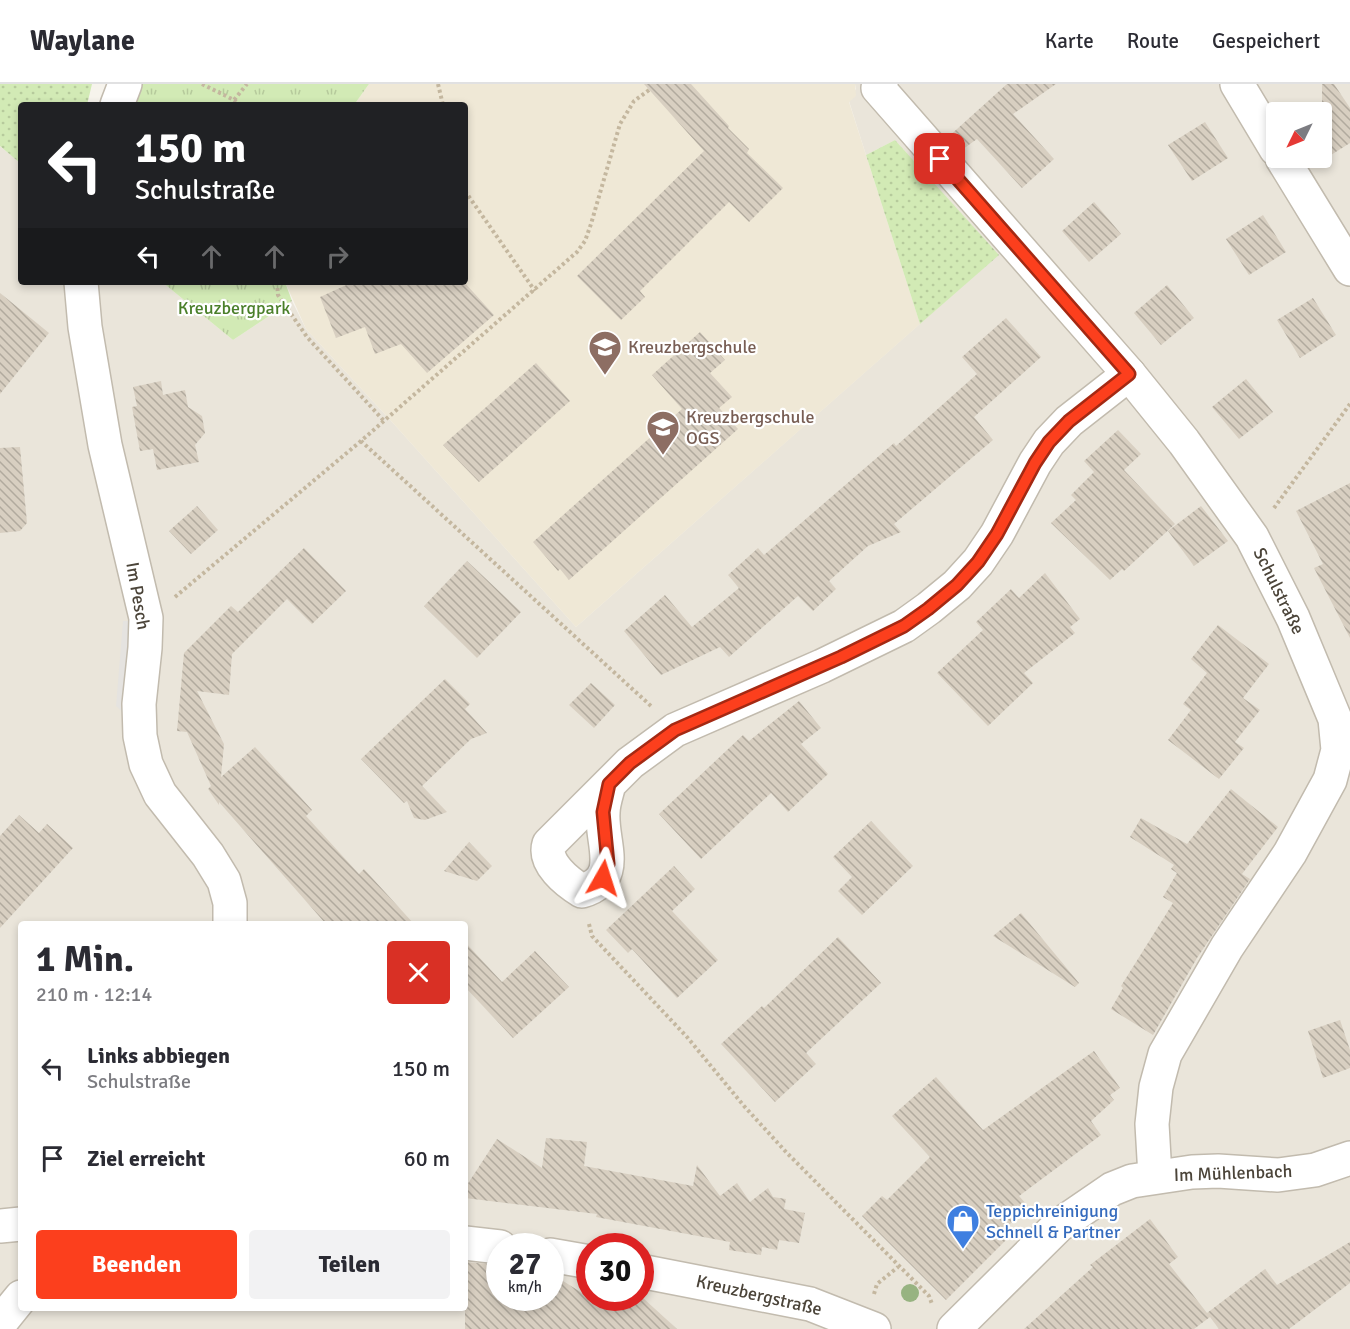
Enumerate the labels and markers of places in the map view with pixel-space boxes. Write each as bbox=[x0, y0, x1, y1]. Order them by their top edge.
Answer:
pin bbox=[914, 133, 965, 184]
school or university icon: Kreuzbergschule bbox=[587, 329, 623, 376]
place label: Kreuzbergschule bbox=[628, 336, 757, 358]
place label: Kreuzbergschule OGS bbox=[686, 406, 815, 449]
school or university icon: Kreuzbergschule OGS bbox=[645, 409, 681, 456]
place label: Teppichreinigung Schnell & Partner bbox=[986, 1200, 1121, 1243]
shop icon: Teppichreinigung Schnell & Partner bbox=[945, 1203, 981, 1250]

